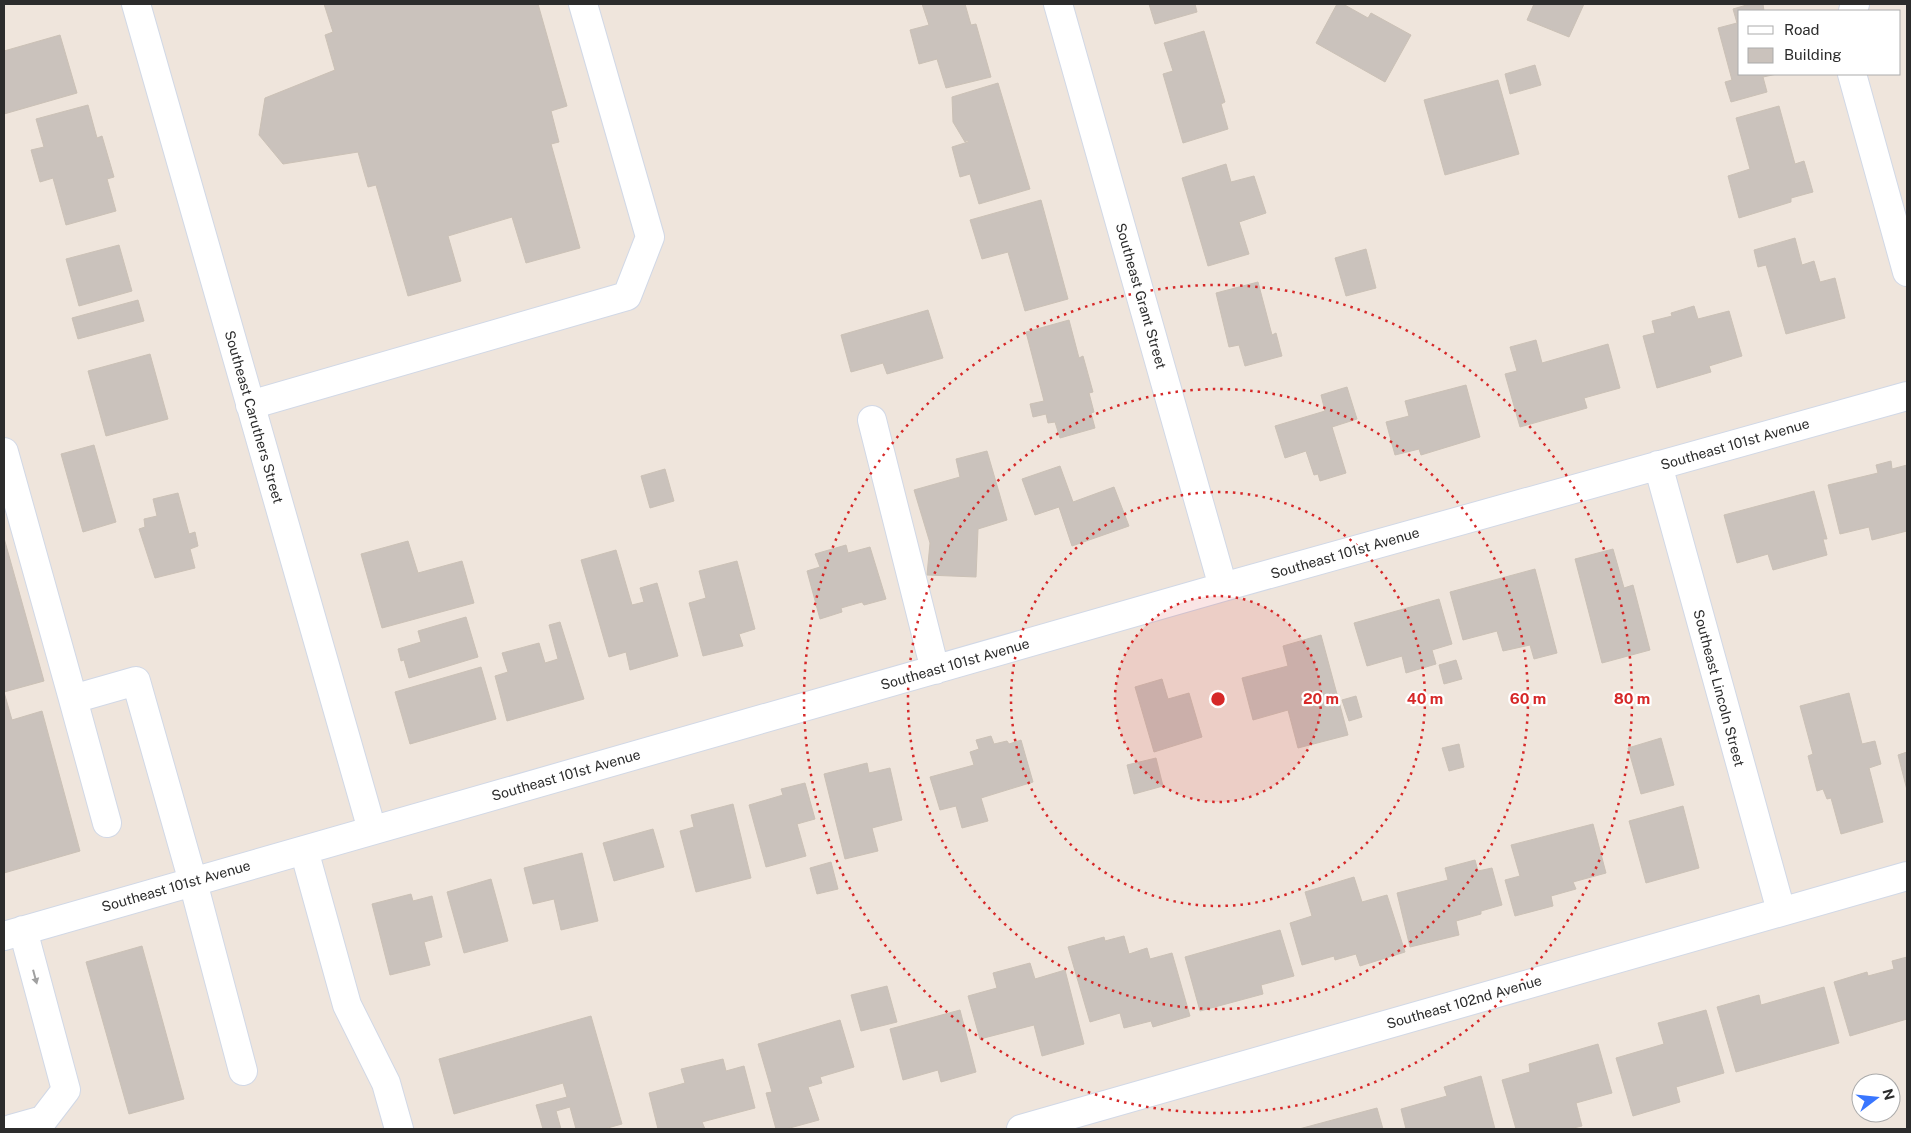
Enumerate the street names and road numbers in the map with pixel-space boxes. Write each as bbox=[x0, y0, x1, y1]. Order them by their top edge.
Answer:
street label: Southeast Grant Street bbox=[1113, 221, 1169, 371]
street label: Southeast Caruthers Street bbox=[222, 329, 286, 505]
street label: Southeast 101st Avenue bbox=[1659, 415, 1811, 473]
street label: Southeast 101st Avenue bbox=[1269, 524, 1421, 582]
street label: Southeast Lincoln Street bbox=[1690, 608, 1748, 768]
street label: Southeast 101st Avenue bbox=[879, 635, 1031, 693]
street label: Southeast 101st Avenue bbox=[490, 746, 642, 804]
street label: Southeast 101st Avenue bbox=[100, 857, 252, 915]
street label: Southeast 102nd Avenue bbox=[1385, 972, 1544, 1032]

